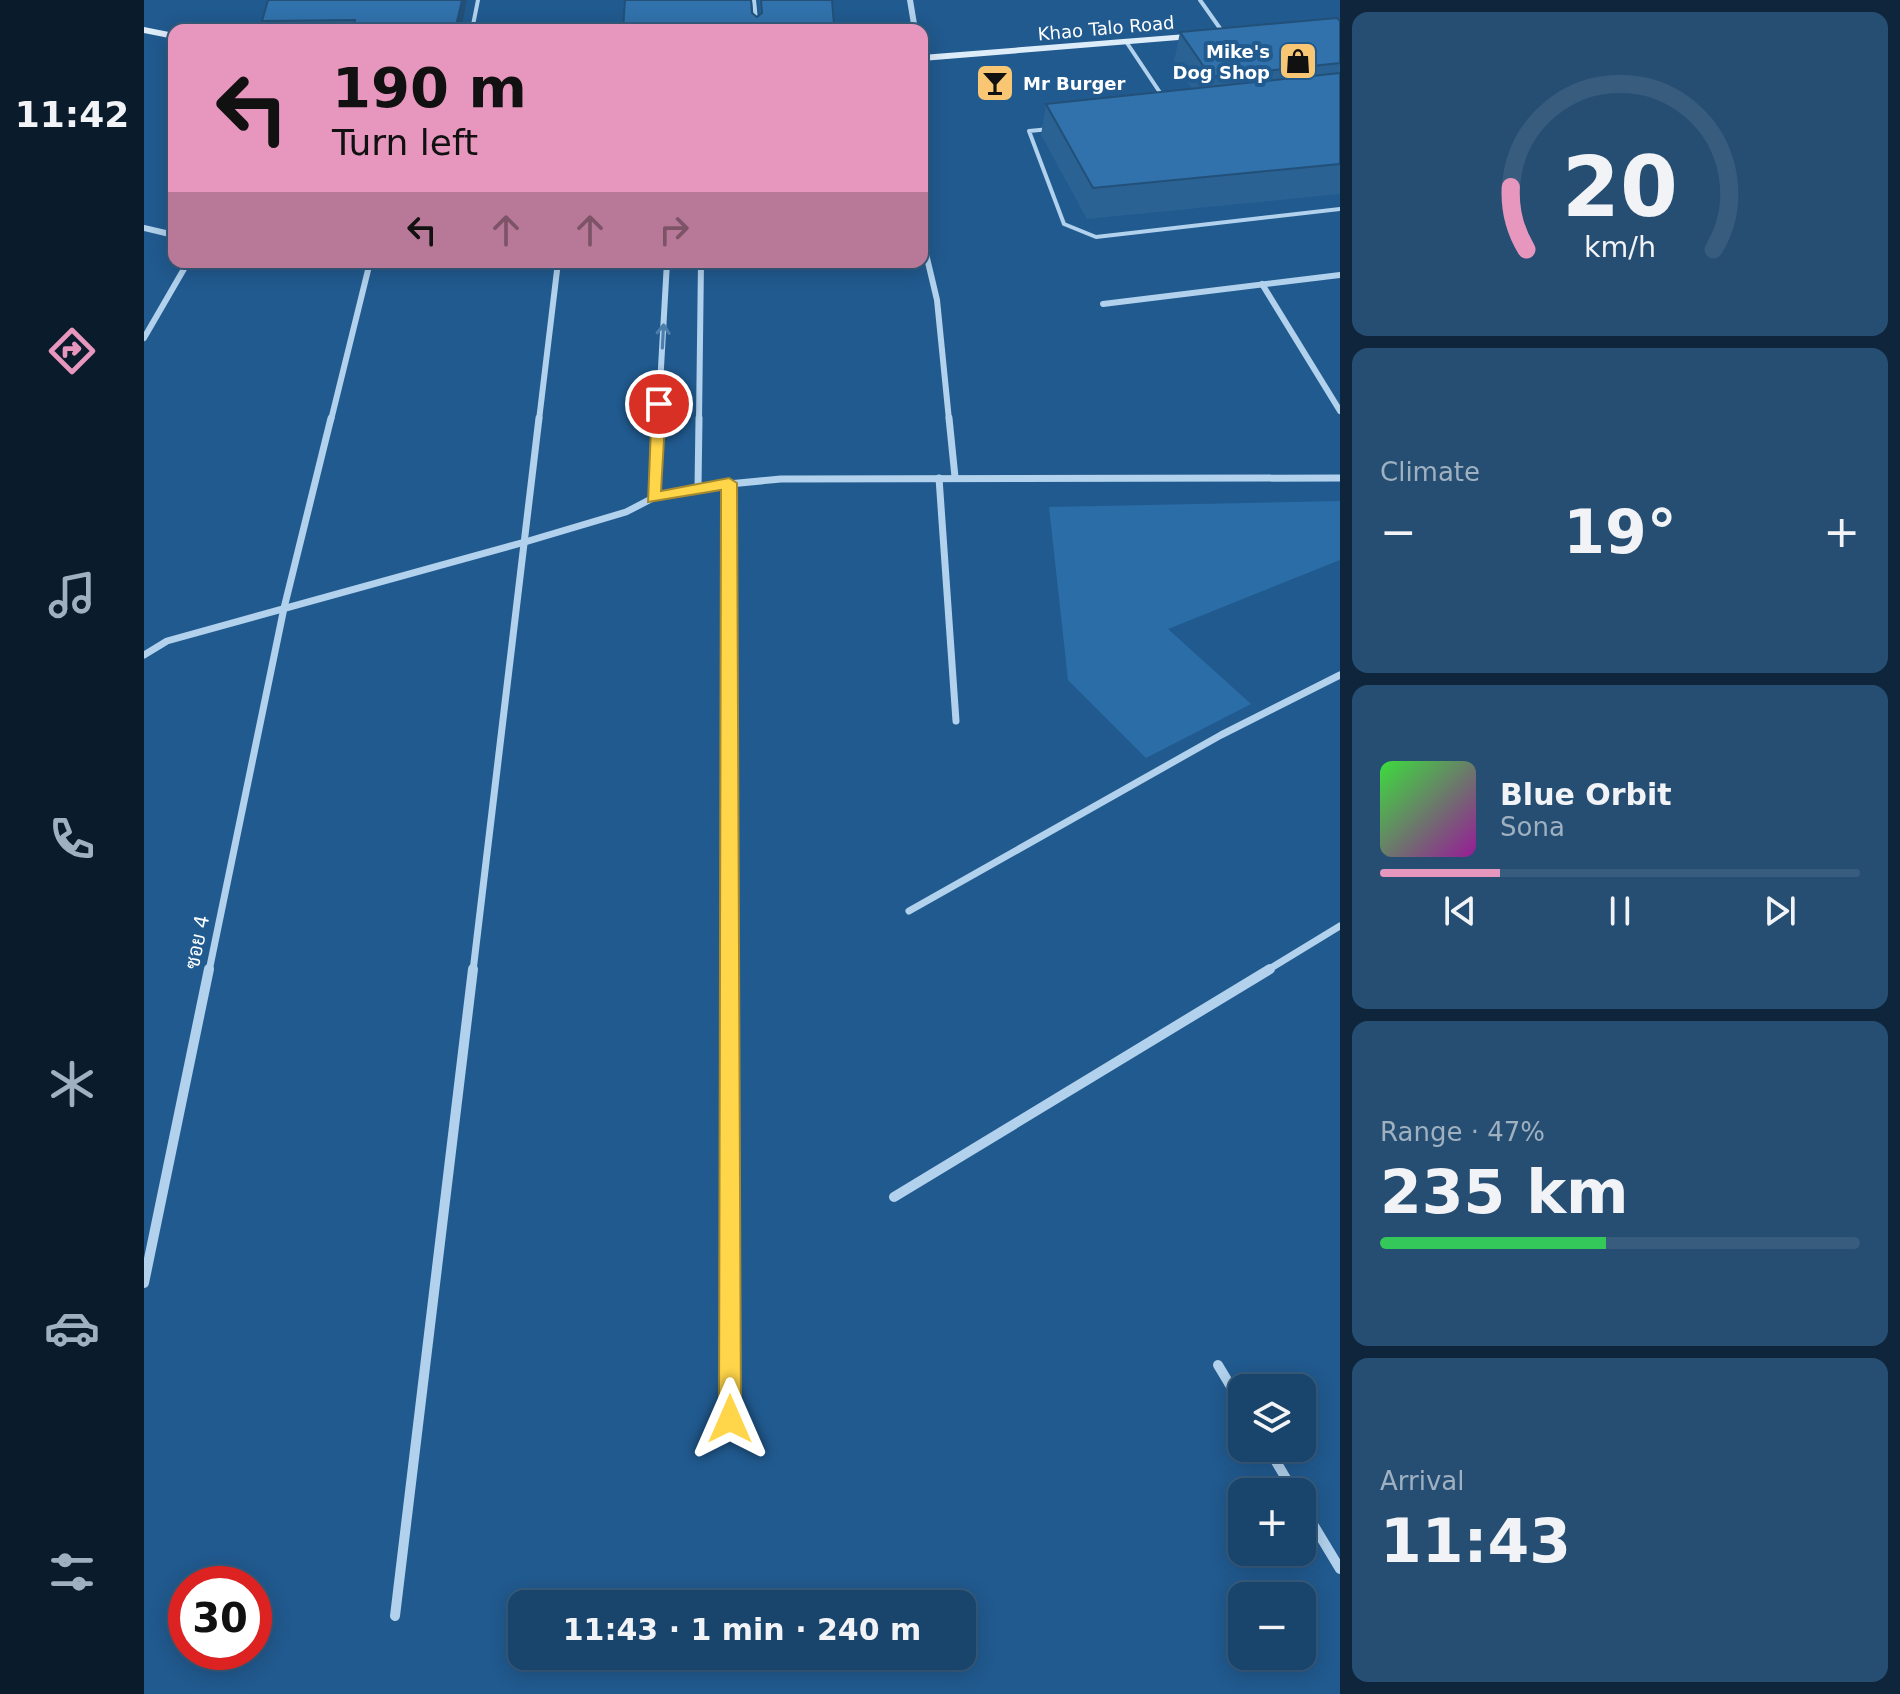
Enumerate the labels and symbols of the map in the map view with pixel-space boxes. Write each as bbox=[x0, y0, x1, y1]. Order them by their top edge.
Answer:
street label: Khao Talo Road bbox=[1037, 12, 1175, 44]
shop icon: Mike's Dog Shop bbox=[1277, 40, 1319, 82]
place label: Mike's Dog Shop bbox=[1173, 41, 1270, 83]
bar icon: Mr Burger bbox=[974, 62, 1016, 104]
place label: Mr Burger bbox=[1023, 73, 1126, 94]
one-way arrow bbox=[656, 323, 671, 350]
pin bbox=[625, 370, 693, 438]
street label: ซอย 4 bbox=[180, 913, 214, 971]
position arrow bbox=[688, 1377, 772, 1461]
speed limit sign: 30 bbox=[168, 1566, 272, 1670]

